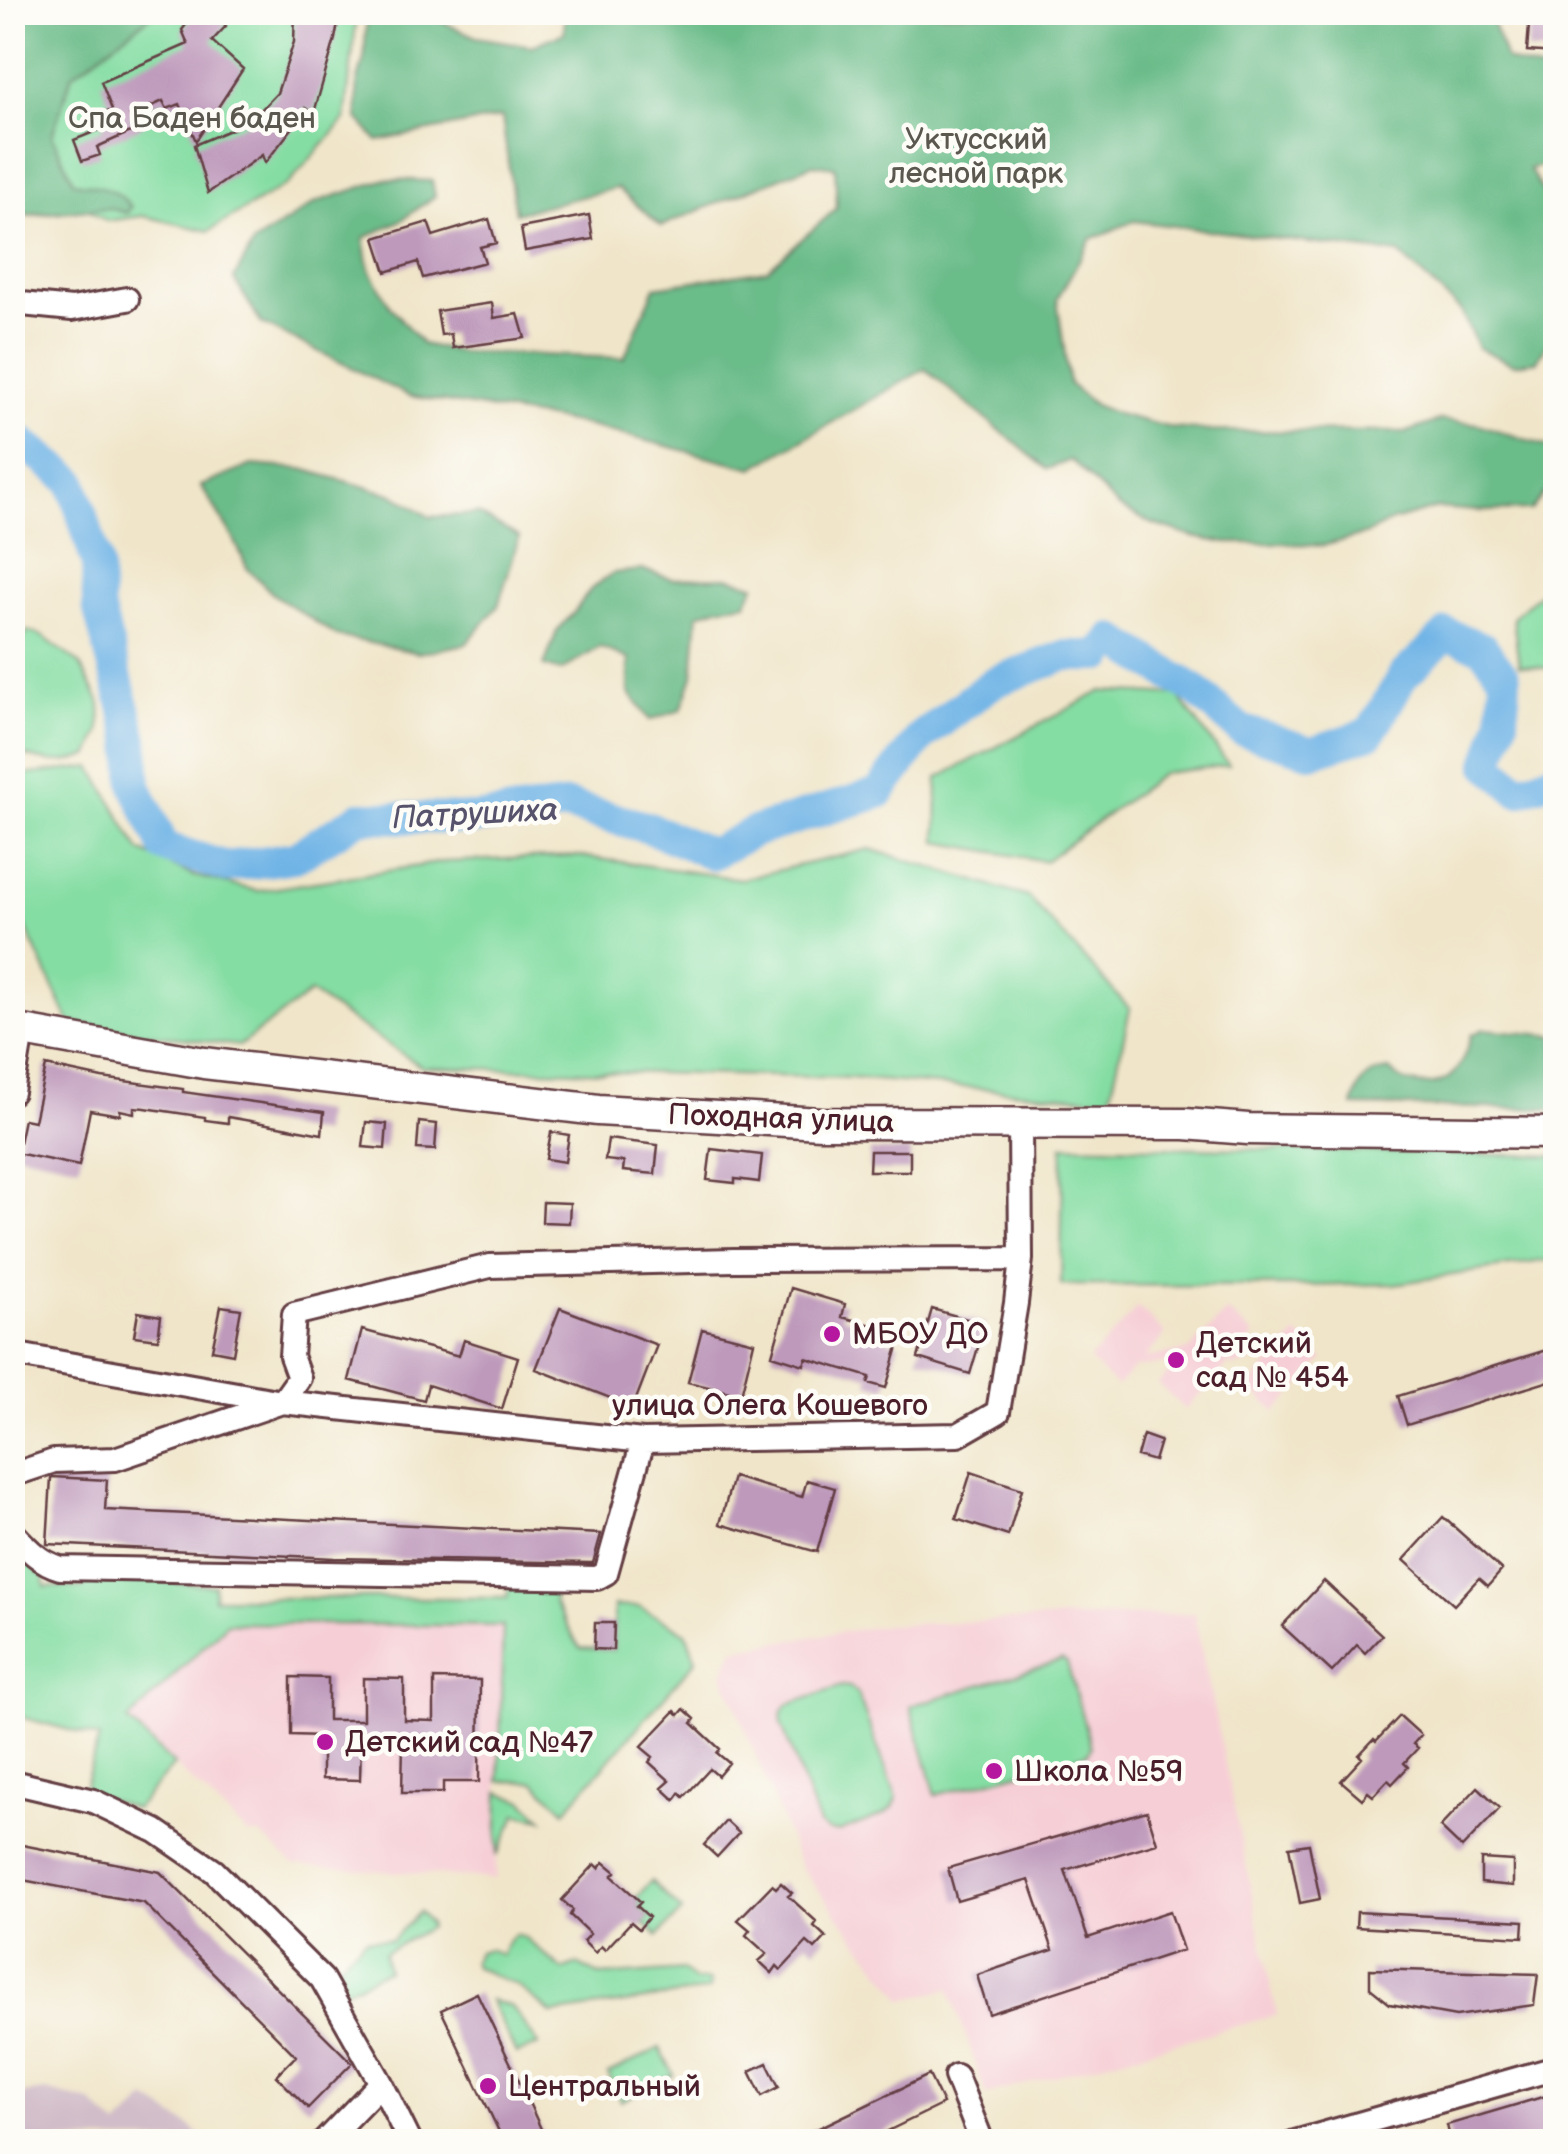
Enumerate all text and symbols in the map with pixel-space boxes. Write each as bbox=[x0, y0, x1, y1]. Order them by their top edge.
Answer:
park label: Спа Баден баден bbox=[68, 101, 316, 137]
park label: Уктусский лесной парк bbox=[889, 122, 1063, 192]
water label: Патрушиха bbox=[391, 791, 559, 838]
street label: Походная улица bbox=[667, 1097, 895, 1141]
place label: МБОУ ДО bbox=[852, 1317, 989, 1353]
marker: МБОУ ДО bbox=[821, 1323, 843, 1345]
place label: Детский сад № 454 bbox=[1196, 1326, 1349, 1396]
marker: Детский сад № 454 bbox=[1165, 1349, 1187, 1371]
street label: улица Олега Кошевого bbox=[612, 1388, 928, 1424]
place label: Детский сад №47 bbox=[345, 1725, 593, 1761]
marker: Детский сад №47 bbox=[314, 1731, 336, 1753]
place label: Школа №59 bbox=[1014, 1754, 1183, 1790]
marker: Школа №59 bbox=[983, 1760, 1005, 1782]
place label: Центральный bbox=[508, 2069, 701, 2105]
marker: Центральный bbox=[477, 2075, 499, 2097]

